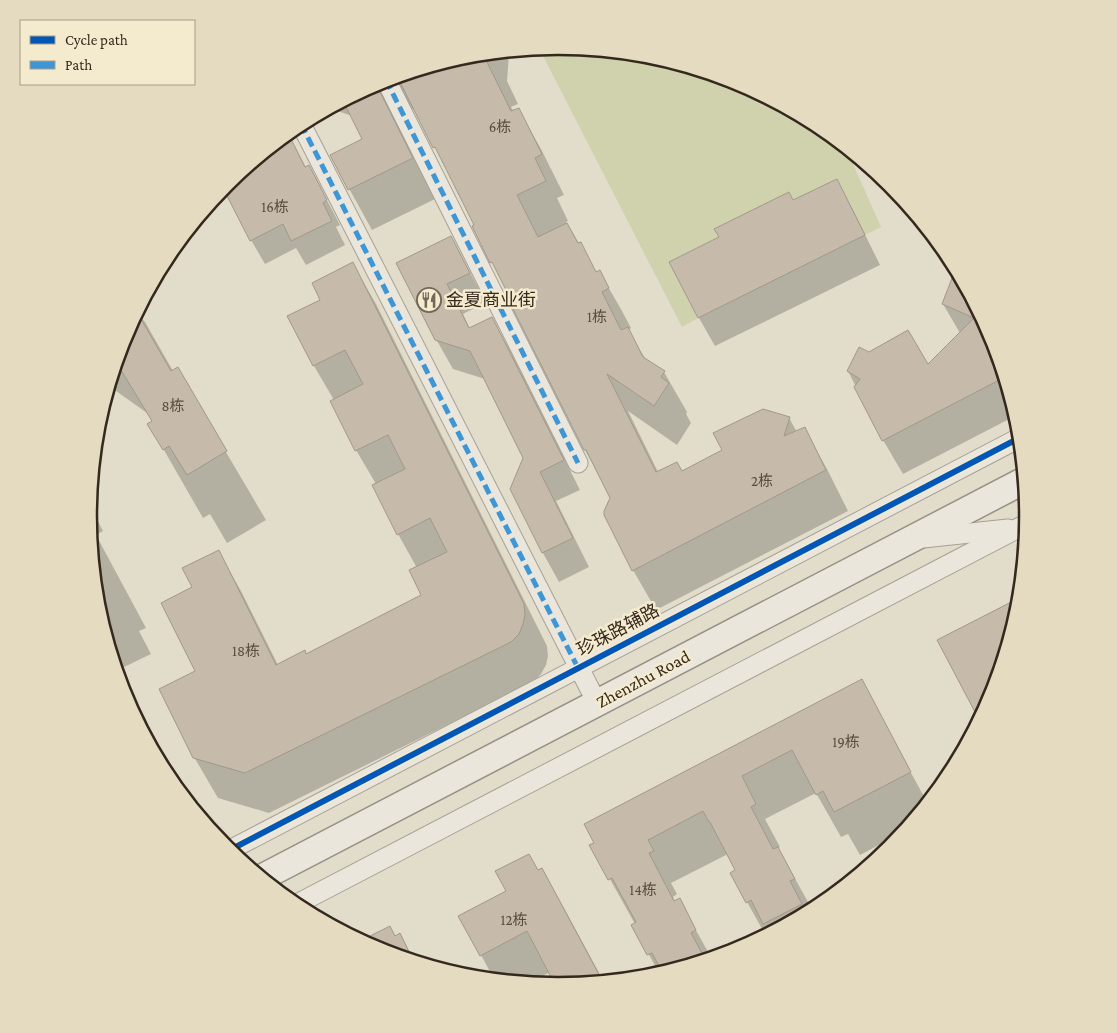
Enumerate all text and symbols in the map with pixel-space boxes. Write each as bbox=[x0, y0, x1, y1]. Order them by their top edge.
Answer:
legend bbox=[20, 20, 195, 85]
text: Cycle path bbox=[65, 32, 128, 49]
text: Path bbox=[65, 57, 92, 73]
house number: 6栋 bbox=[489, 118, 511, 135]
house number: 16栋 bbox=[261, 198, 289, 215]
restaurant icon: 金夏商业街 bbox=[416, 287, 442, 313]
place label: 金夏商业街 bbox=[446, 290, 536, 310]
house number: 1栋 bbox=[587, 308, 607, 325]
house number: 8栋 bbox=[161, 397, 185, 414]
house number: 2栋 bbox=[751, 472, 773, 489]
street label: 珍珠路辅路 bbox=[574, 600, 662, 660]
house number: 18栋 bbox=[232, 642, 260, 659]
street label: Zhenzhu Road bbox=[593, 646, 694, 712]
house number: 19栋 bbox=[832, 733, 860, 750]
house number: 14栋 bbox=[629, 881, 657, 898]
house number: 12栋 bbox=[500, 911, 528, 928]

